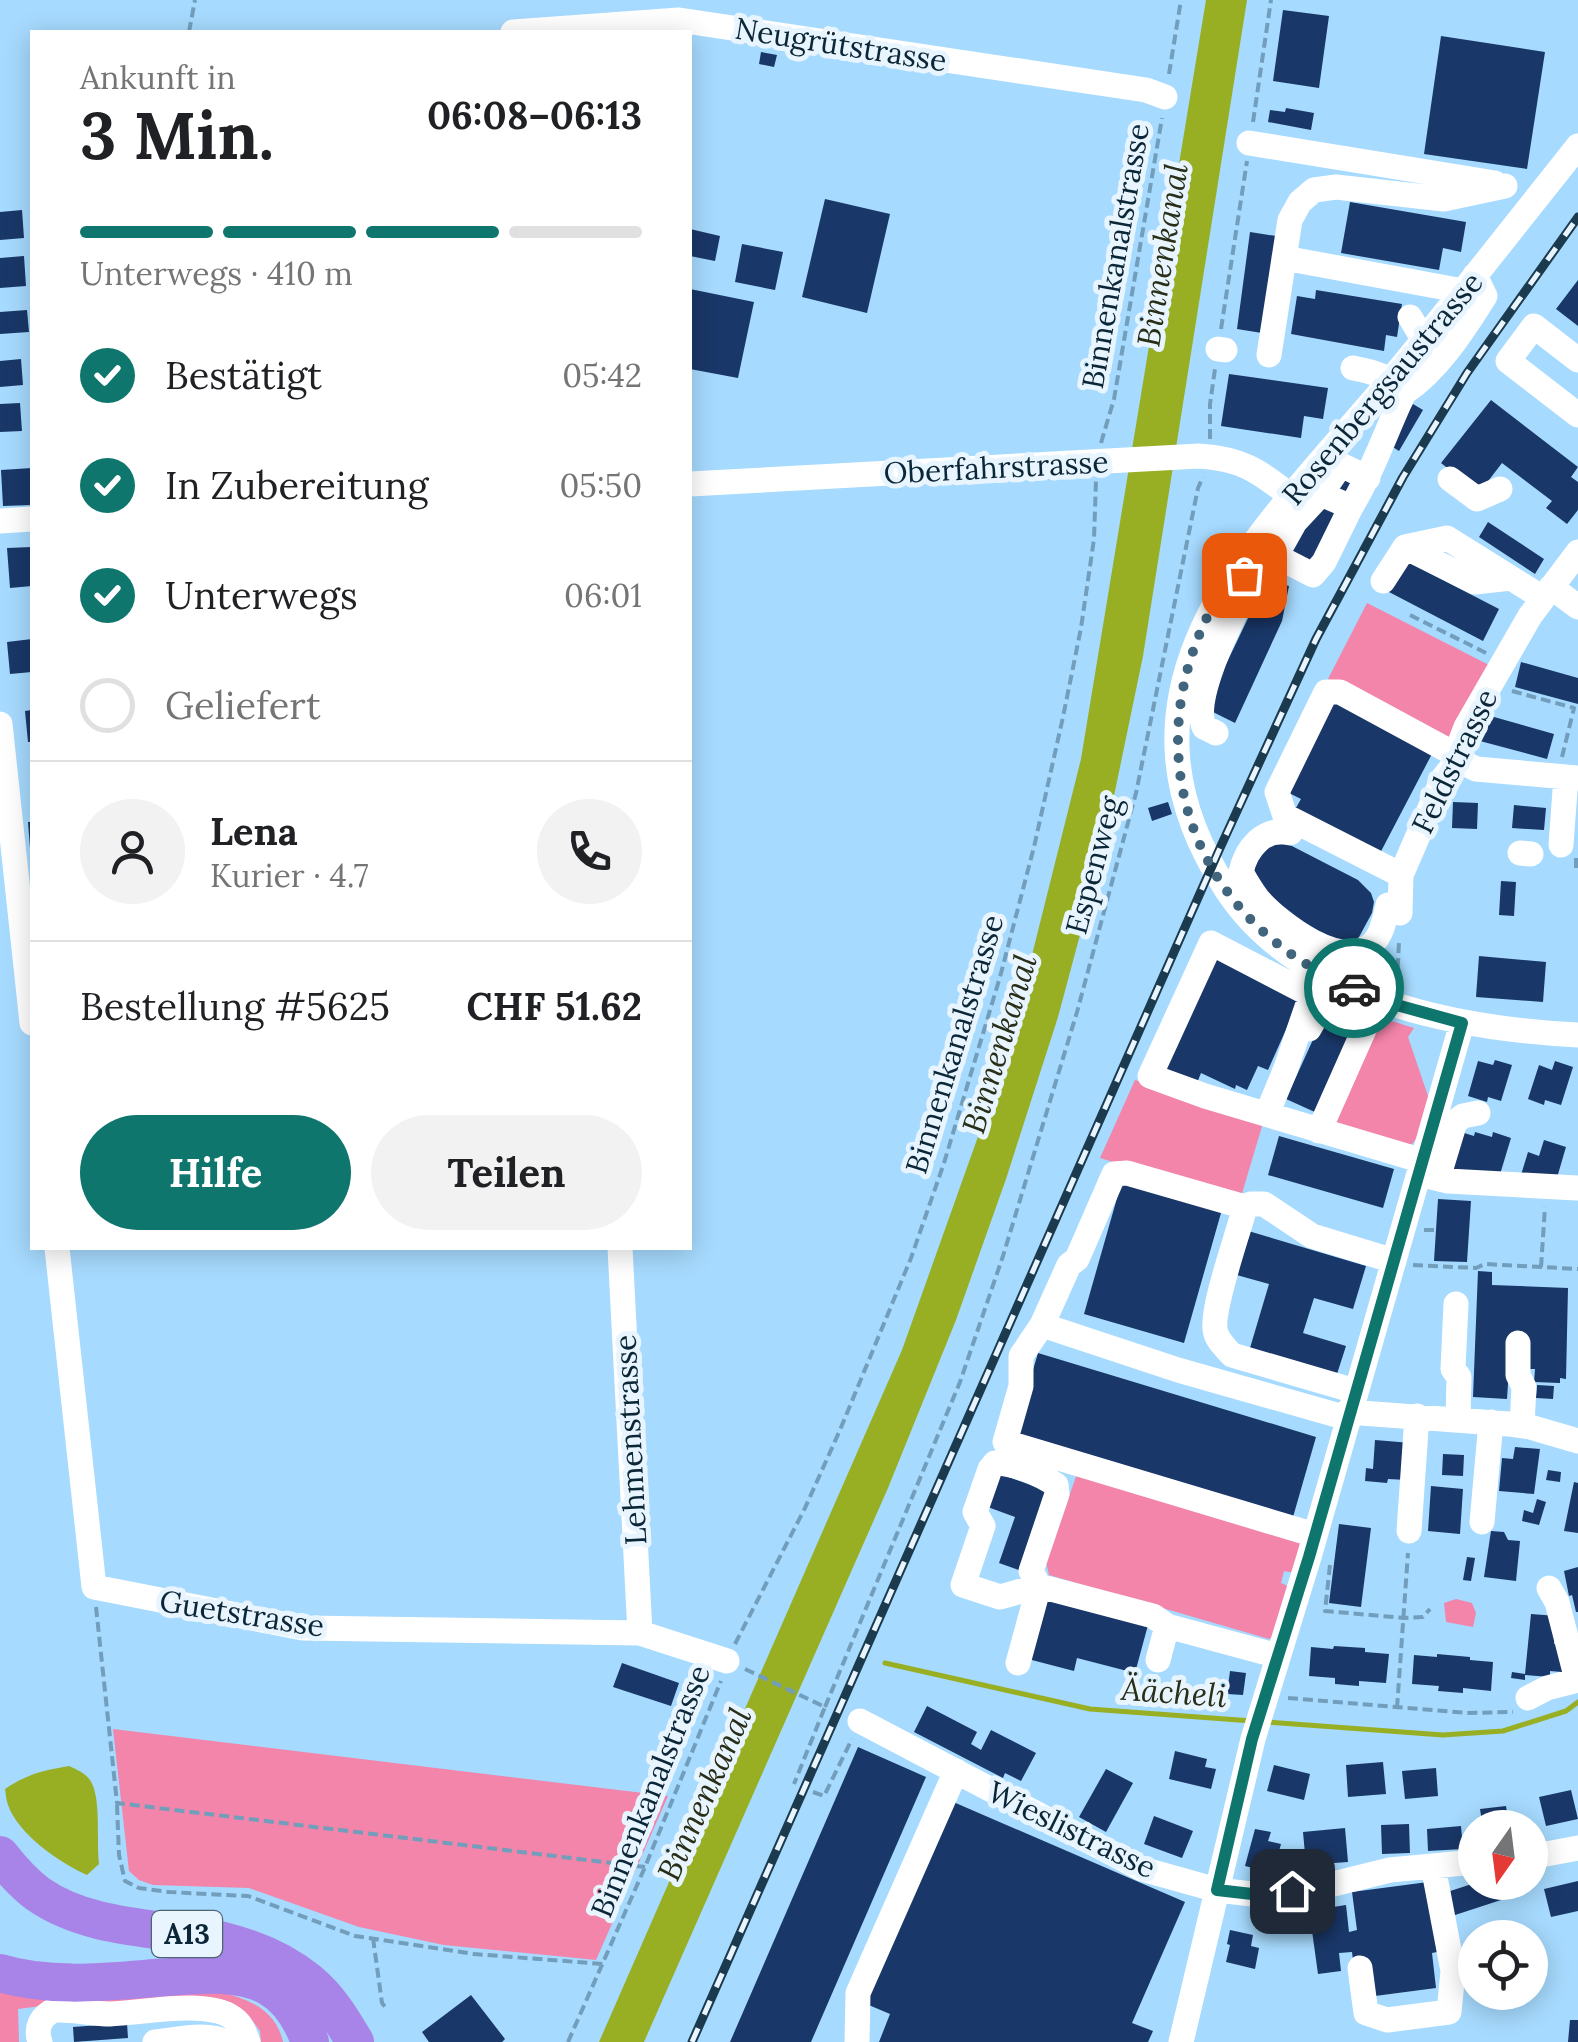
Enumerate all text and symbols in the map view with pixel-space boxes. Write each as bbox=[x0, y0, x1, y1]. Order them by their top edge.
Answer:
street label: Neugrütstrasse bbox=[732, 9, 949, 80]
text: Ankunft in bbox=[80, 57, 236, 98]
text: 06:08–06:13 bbox=[427, 91, 642, 139]
text: 3 Min. bbox=[80, 94, 274, 177]
street label: Binnenkanalstrasse bbox=[1073, 120, 1157, 392]
water label: Binnenkanal bbox=[1127, 160, 1197, 350]
text: Unterwegs · 410 m bbox=[80, 253, 353, 294]
street label: Rosenbergsaustrasse bbox=[1273, 264, 1491, 513]
icon: check bbox=[80, 348, 135, 403]
text: Bestätigt bbox=[165, 351, 322, 399]
text: 05:42 bbox=[562, 355, 642, 396]
street label: Oberfahrstrasse bbox=[883, 442, 1109, 492]
icon: check bbox=[80, 458, 135, 513]
text: In Zubereitung bbox=[165, 461, 429, 509]
text: 05:50 bbox=[559, 465, 642, 506]
pin bbox=[1202, 533, 1287, 618]
icon: bag bbox=[1217, 548, 1272, 603]
icon: check bbox=[80, 568, 135, 623]
text: Unterwegs bbox=[165, 571, 358, 619]
text: 06:01 bbox=[564, 575, 642, 616]
text: Geliefert bbox=[165, 681, 321, 729]
street label: Feldstrasse bbox=[1403, 682, 1505, 840]
street label: Espenweg bbox=[1056, 791, 1131, 938]
button: person bbox=[80, 799, 185, 904]
button: phone bbox=[537, 799, 642, 904]
text: Lena bbox=[210, 807, 298, 855]
text: Kurier · 4.7 bbox=[210, 855, 368, 896]
street label: Binnenkanalstrasse bbox=[897, 910, 1011, 1178]
courier bbox=[1304, 938, 1404, 1038]
water label: Binnenkanal bbox=[954, 950, 1044, 1138]
icon: car bbox=[1327, 961, 1382, 1016]
text: Bestellung #5625 bbox=[80, 982, 390, 1030]
text: CHF 51.62 bbox=[467, 982, 642, 1030]
button: Hilfe bbox=[80, 1115, 351, 1230]
button: Teilen bbox=[371, 1115, 642, 1230]
street label: Lehmenstrasse bbox=[606, 1334, 654, 1546]
street label: Guetstrasse bbox=[157, 1581, 327, 1645]
street label: Binnenkanalstrasse bbox=[583, 1660, 717, 1922]
water label: Äächeli bbox=[1119, 1668, 1228, 1716]
water label: Binnenkanal bbox=[649, 1702, 759, 1886]
street label: Wieslistrasse bbox=[982, 1772, 1162, 1886]
north arrow bbox=[1458, 1810, 1548, 1900]
map controls bbox=[1458, 1810, 1548, 2010]
pin bbox=[1250, 1849, 1335, 1934]
icon: home bbox=[1265, 1864, 1320, 1919]
road number: A13 bbox=[152, 1911, 222, 1957]
button: locate bbox=[1458, 1920, 1548, 2010]

